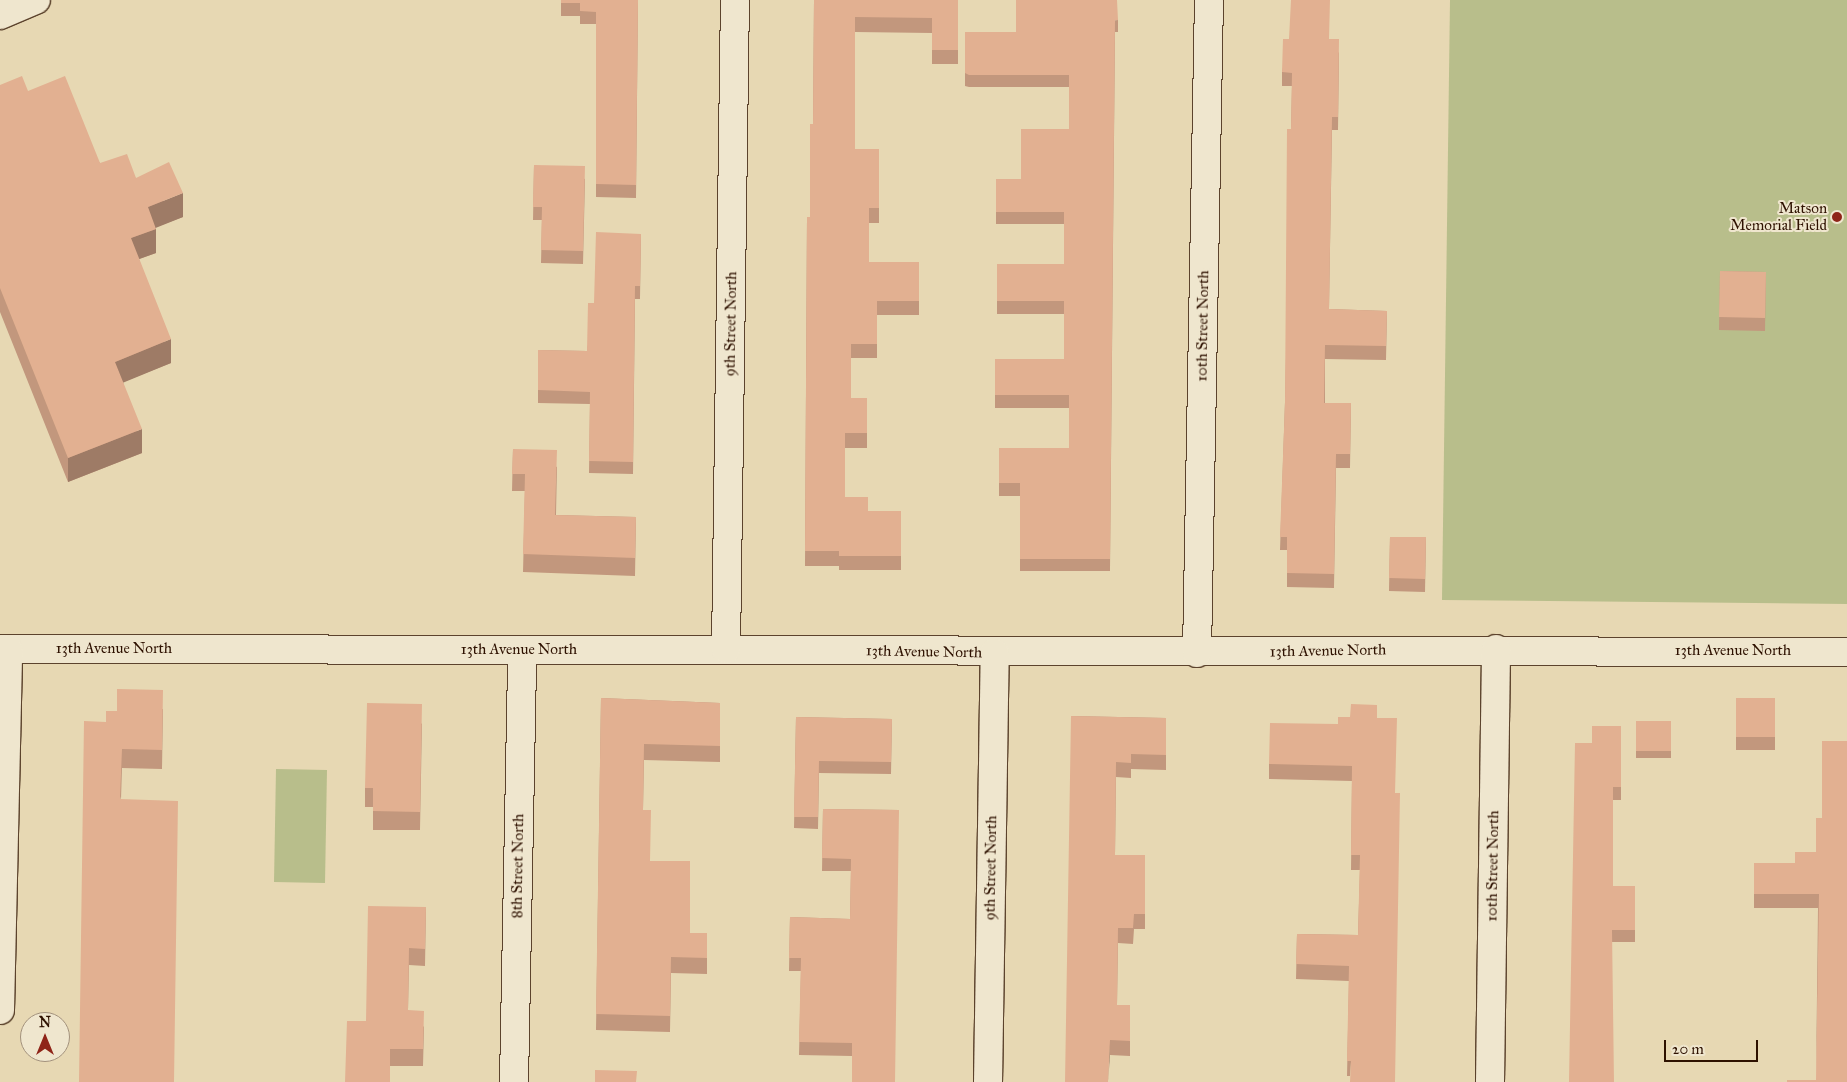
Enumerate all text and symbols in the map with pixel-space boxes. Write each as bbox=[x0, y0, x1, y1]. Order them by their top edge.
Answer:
place label: Matson Memorial Field bbox=[1730, 199, 1827, 234]
marker: Matson Memorial Field bbox=[1831, 211, 1843, 223]
street label: 10th Street North bbox=[1193, 270, 1213, 382]
street label: 9th Street North bbox=[721, 271, 741, 377]
street label: 13th Avenue North bbox=[56, 640, 172, 658]
street label: 13th Avenue North bbox=[461, 641, 577, 659]
street label: 13th Avenue North bbox=[1270, 641, 1386, 661]
street label: 13th Avenue North bbox=[866, 642, 982, 662]
street label: 13th Avenue North bbox=[1675, 642, 1791, 660]
street label: 10th Street North bbox=[1483, 810, 1503, 922]
street label: 8th Street North bbox=[508, 814, 528, 918]
street label: 9th Street North bbox=[981, 815, 1001, 921]
north arrow bbox=[20, 1012, 70, 1062]
text: N bbox=[39, 1014, 51, 1031]
scale bar bbox=[1667, 1030, 1761, 1062]
text: 20 m bbox=[1672, 1040, 1704, 1058]

